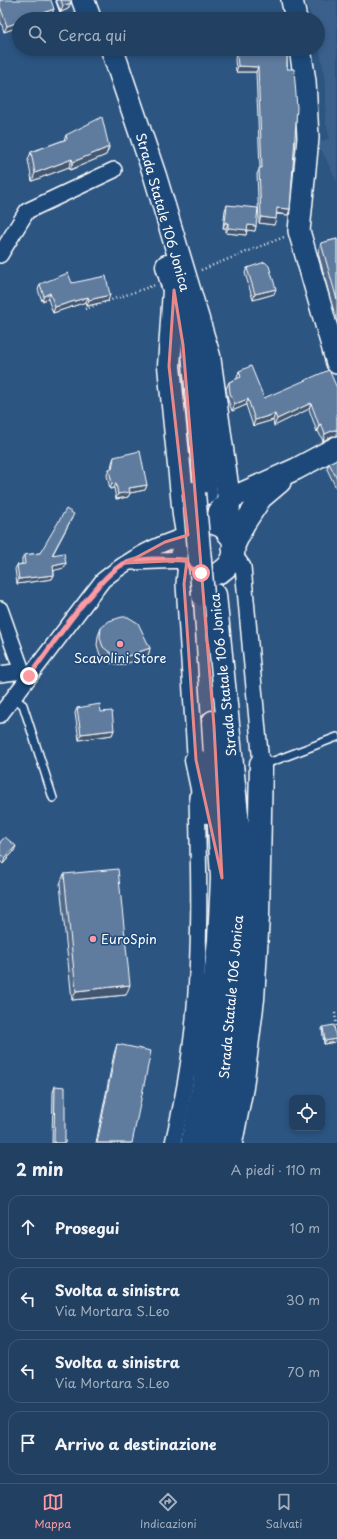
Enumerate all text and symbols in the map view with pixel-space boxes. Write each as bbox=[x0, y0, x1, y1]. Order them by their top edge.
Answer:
search box bbox=[12, 12, 325, 56]
icon: search bbox=[26, 23, 48, 45]
text: Cerca qui bbox=[58, 23, 126, 46]
street label: Strada Statale 106 Jonica bbox=[132, 130, 195, 294]
route start bbox=[192, 564, 210, 582]
street label: Strada Statale 106 Jonica bbox=[204, 592, 241, 758]
marker: Scavolini Store bbox=[115, 639, 125, 649]
place label: Scavolini Store bbox=[74, 648, 166, 667]
route end bbox=[20, 667, 38, 685]
street label: Strada Statale 106 Jonica bbox=[214, 914, 247, 1080]
place label: EuroSpin bbox=[101, 929, 157, 948]
marker: EuroSpin bbox=[88, 934, 98, 944]
map controls bbox=[289, 1095, 325, 1131]
button: locate bbox=[289, 1095, 325, 1131]
text: 2 min bbox=[16, 1156, 63, 1182]
text: A piedi · 110 m bbox=[231, 1160, 321, 1179]
icon: ahead bbox=[17, 1216, 39, 1238]
text: Prosegui bbox=[55, 1216, 119, 1239]
text: 10 m bbox=[290, 1218, 320, 1237]
text: Svolta a sinistra bbox=[55, 1278, 180, 1301]
icon: left bbox=[17, 1288, 39, 1310]
text: 30 m bbox=[286, 1290, 320, 1309]
text: Via Mortara S.Leo bbox=[55, 1301, 170, 1320]
text: Svolta a sinistra bbox=[55, 1350, 180, 1373]
icon: left bbox=[17, 1360, 39, 1382]
text: 70 m bbox=[287, 1362, 320, 1381]
text: Via Mortara S.Leo bbox=[55, 1373, 170, 1392]
icon: arrive bbox=[17, 1432, 39, 1454]
text: Arrivo a destinazione bbox=[55, 1432, 217, 1455]
tab: Mappa bbox=[34, 1491, 71, 1532]
tab: Indicazioni bbox=[140, 1491, 197, 1532]
tab: Salvati bbox=[266, 1491, 303, 1532]

